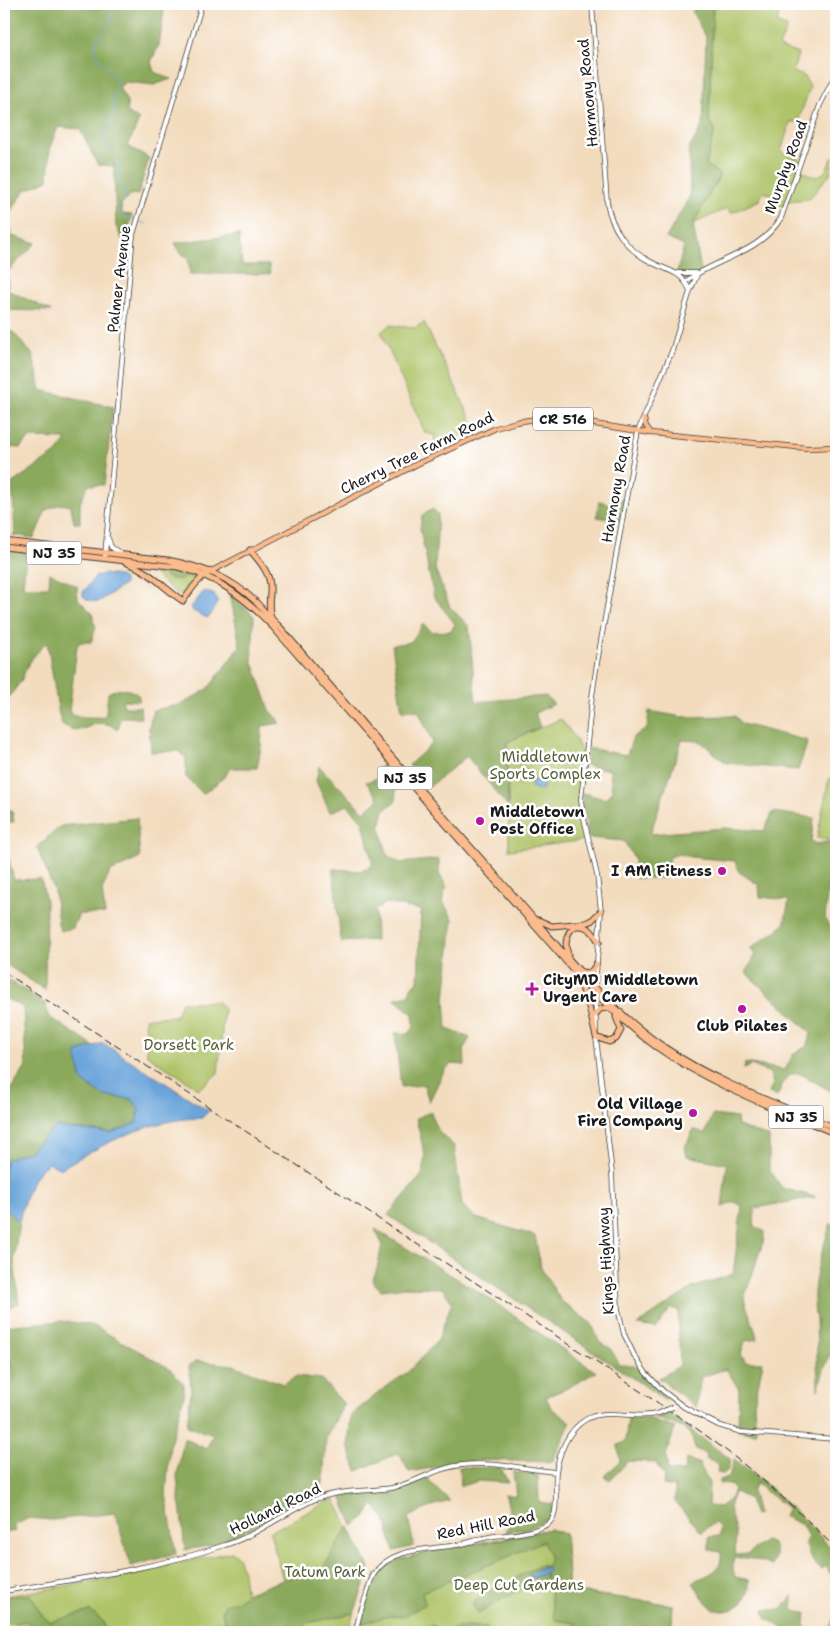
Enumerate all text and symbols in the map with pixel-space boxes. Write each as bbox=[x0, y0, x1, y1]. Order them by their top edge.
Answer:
street label: Harmony Road bbox=[573, 37, 603, 148]
street label: Murphy Road bbox=[760, 117, 812, 217]
street label: Palmer Avenue bbox=[103, 224, 135, 334]
street label: Cherry Tree Farm Road bbox=[337, 407, 498, 499]
road number: CR 516 bbox=[533, 408, 593, 430]
street label: Harmony Road bbox=[597, 433, 635, 544]
road number: NJ 35 bbox=[27, 542, 82, 564]
park label: Middletown Sports Complex bbox=[489, 747, 601, 784]
road number: NJ 35 bbox=[378, 766, 432, 790]
place label: Middletown Post Office bbox=[490, 802, 585, 839]
marker: Middletown Post Office bbox=[474, 815, 486, 827]
place label: I AM Fitness bbox=[611, 861, 712, 881]
marker: I AM Fitness bbox=[716, 865, 728, 877]
place label: CityMD Middletown Urgent Care bbox=[543, 970, 698, 1007]
marker: CityMD Middletown Urgent Care bbox=[525, 982, 539, 996]
marker: Club Pilates bbox=[736, 1003, 748, 1015]
place label: Club Pilates bbox=[696, 1016, 788, 1036]
park label: Dorsett Park bbox=[144, 1035, 234, 1055]
place label: Old Village Fire Company bbox=[578, 1094, 683, 1131]
road number: NJ 35 bbox=[768, 1106, 824, 1128]
marker: Old Village Fire Company bbox=[687, 1107, 699, 1119]
street label: Kings Highway bbox=[593, 1207, 619, 1315]
street label: Holland Road bbox=[226, 1478, 325, 1540]
street label: Red Hill Road bbox=[435, 1506, 537, 1544]
park label: Tatum Park bbox=[284, 1562, 366, 1582]
park label: Deep Cut Gardens bbox=[454, 1575, 584, 1595]

